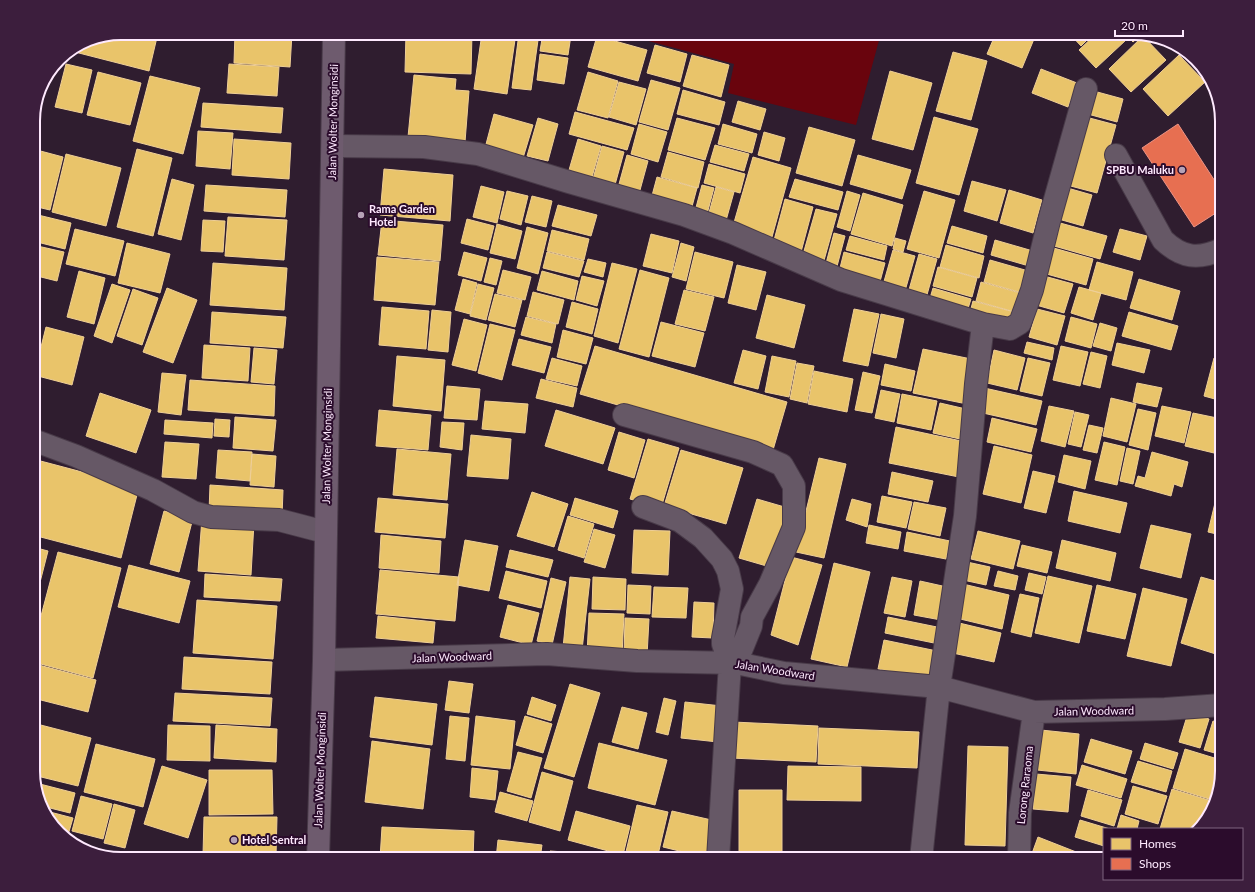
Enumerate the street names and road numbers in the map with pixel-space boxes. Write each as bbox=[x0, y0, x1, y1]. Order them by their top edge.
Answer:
street label: Jalan Wolter Monginsidi bbox=[325, 64, 340, 180]
street label: Jalan Wolter Monginsidi bbox=[319, 388, 334, 504]
street label: Jalan Woodward bbox=[412, 649, 492, 664]
street label: Jalan Woodward bbox=[734, 657, 816, 682]
street label: Jalan Woodward bbox=[1054, 703, 1134, 718]
street label: Jalan Wolter Monginsidi bbox=[311, 712, 328, 828]
street label: Lorong Raraoma bbox=[1014, 745, 1035, 825]

